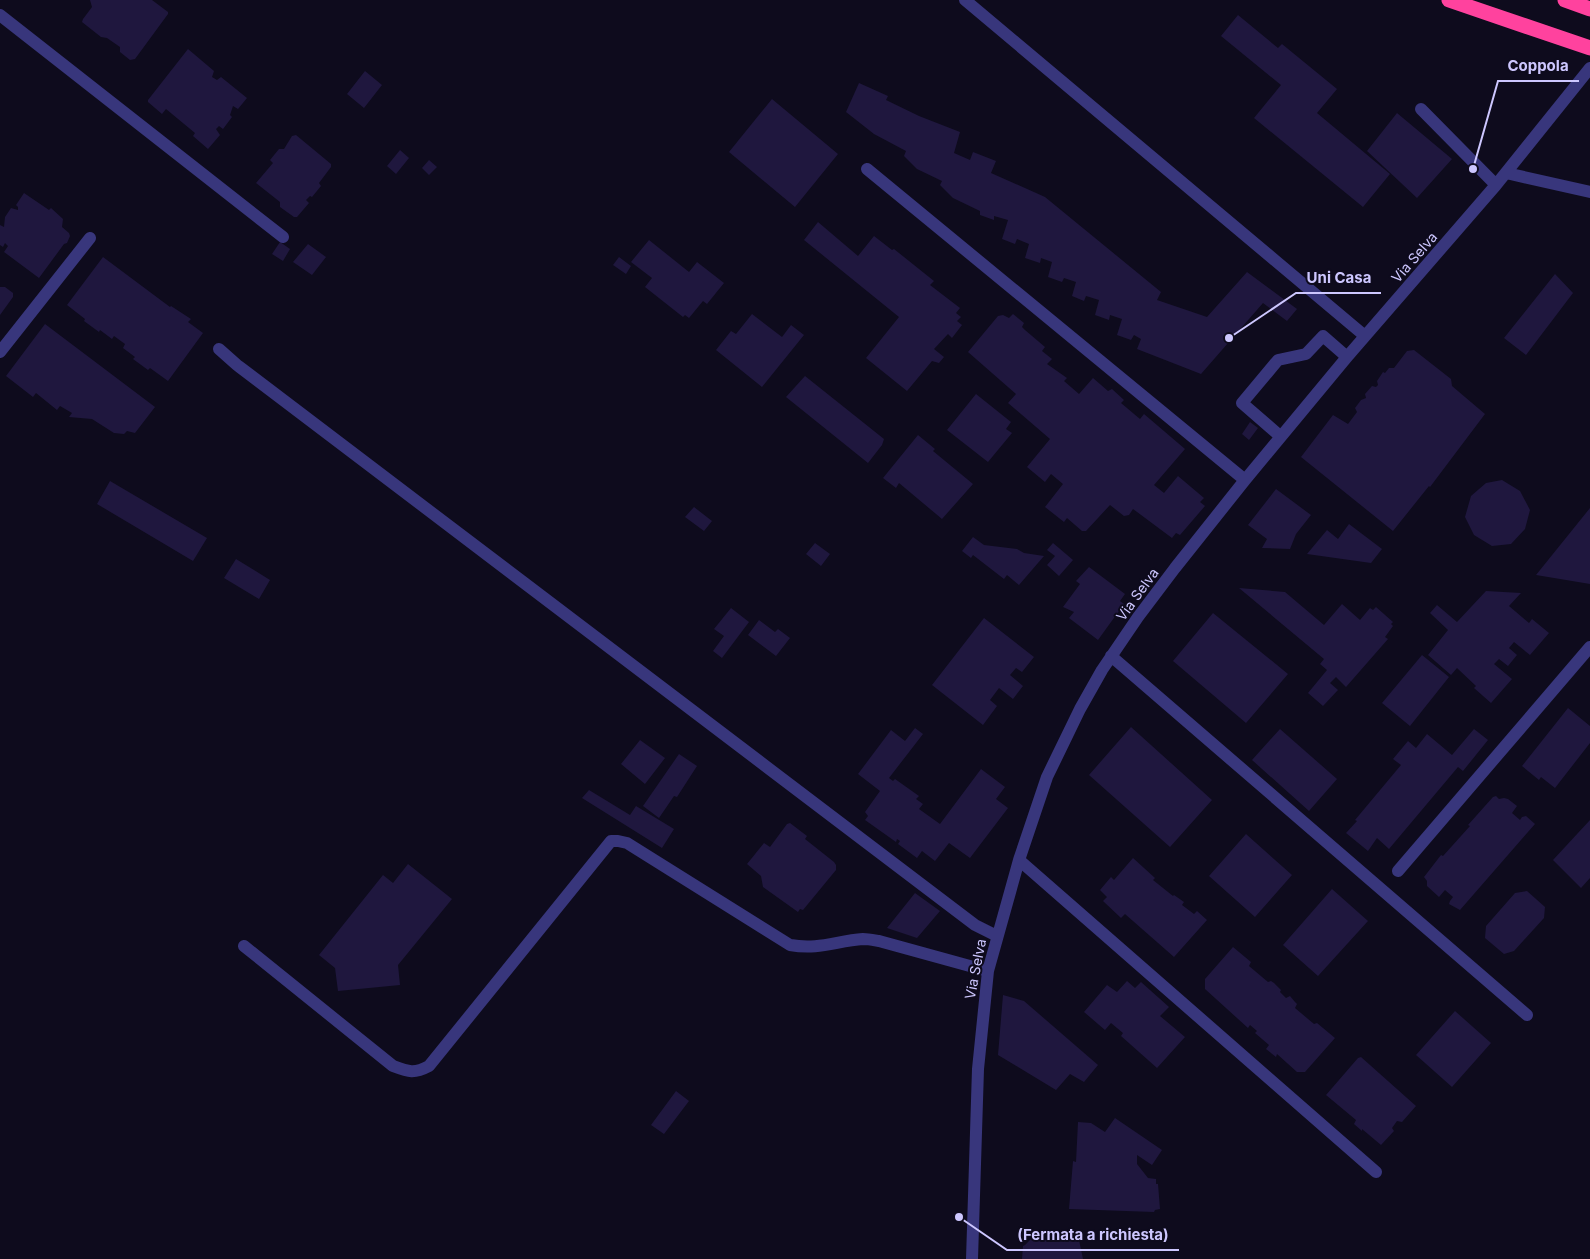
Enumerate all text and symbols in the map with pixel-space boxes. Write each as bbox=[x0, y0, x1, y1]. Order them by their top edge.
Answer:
callout: Coppola bbox=[1498, 51, 1579, 81]
text: Coppola bbox=[1507, 56, 1569, 75]
street label: Via Selva bbox=[1388, 228, 1440, 286]
callout: Uni Casa bbox=[1296, 263, 1381, 293]
text: Uni Casa bbox=[1307, 268, 1371, 287]
street label: Via Selva bbox=[1112, 564, 1162, 624]
street label: Via Selva bbox=[961, 937, 989, 1001]
callout: (Fermata a richiesta) bbox=[1007, 1220, 1179, 1250]
text: (Fermata a richiesta) bbox=[1017, 1225, 1169, 1244]

